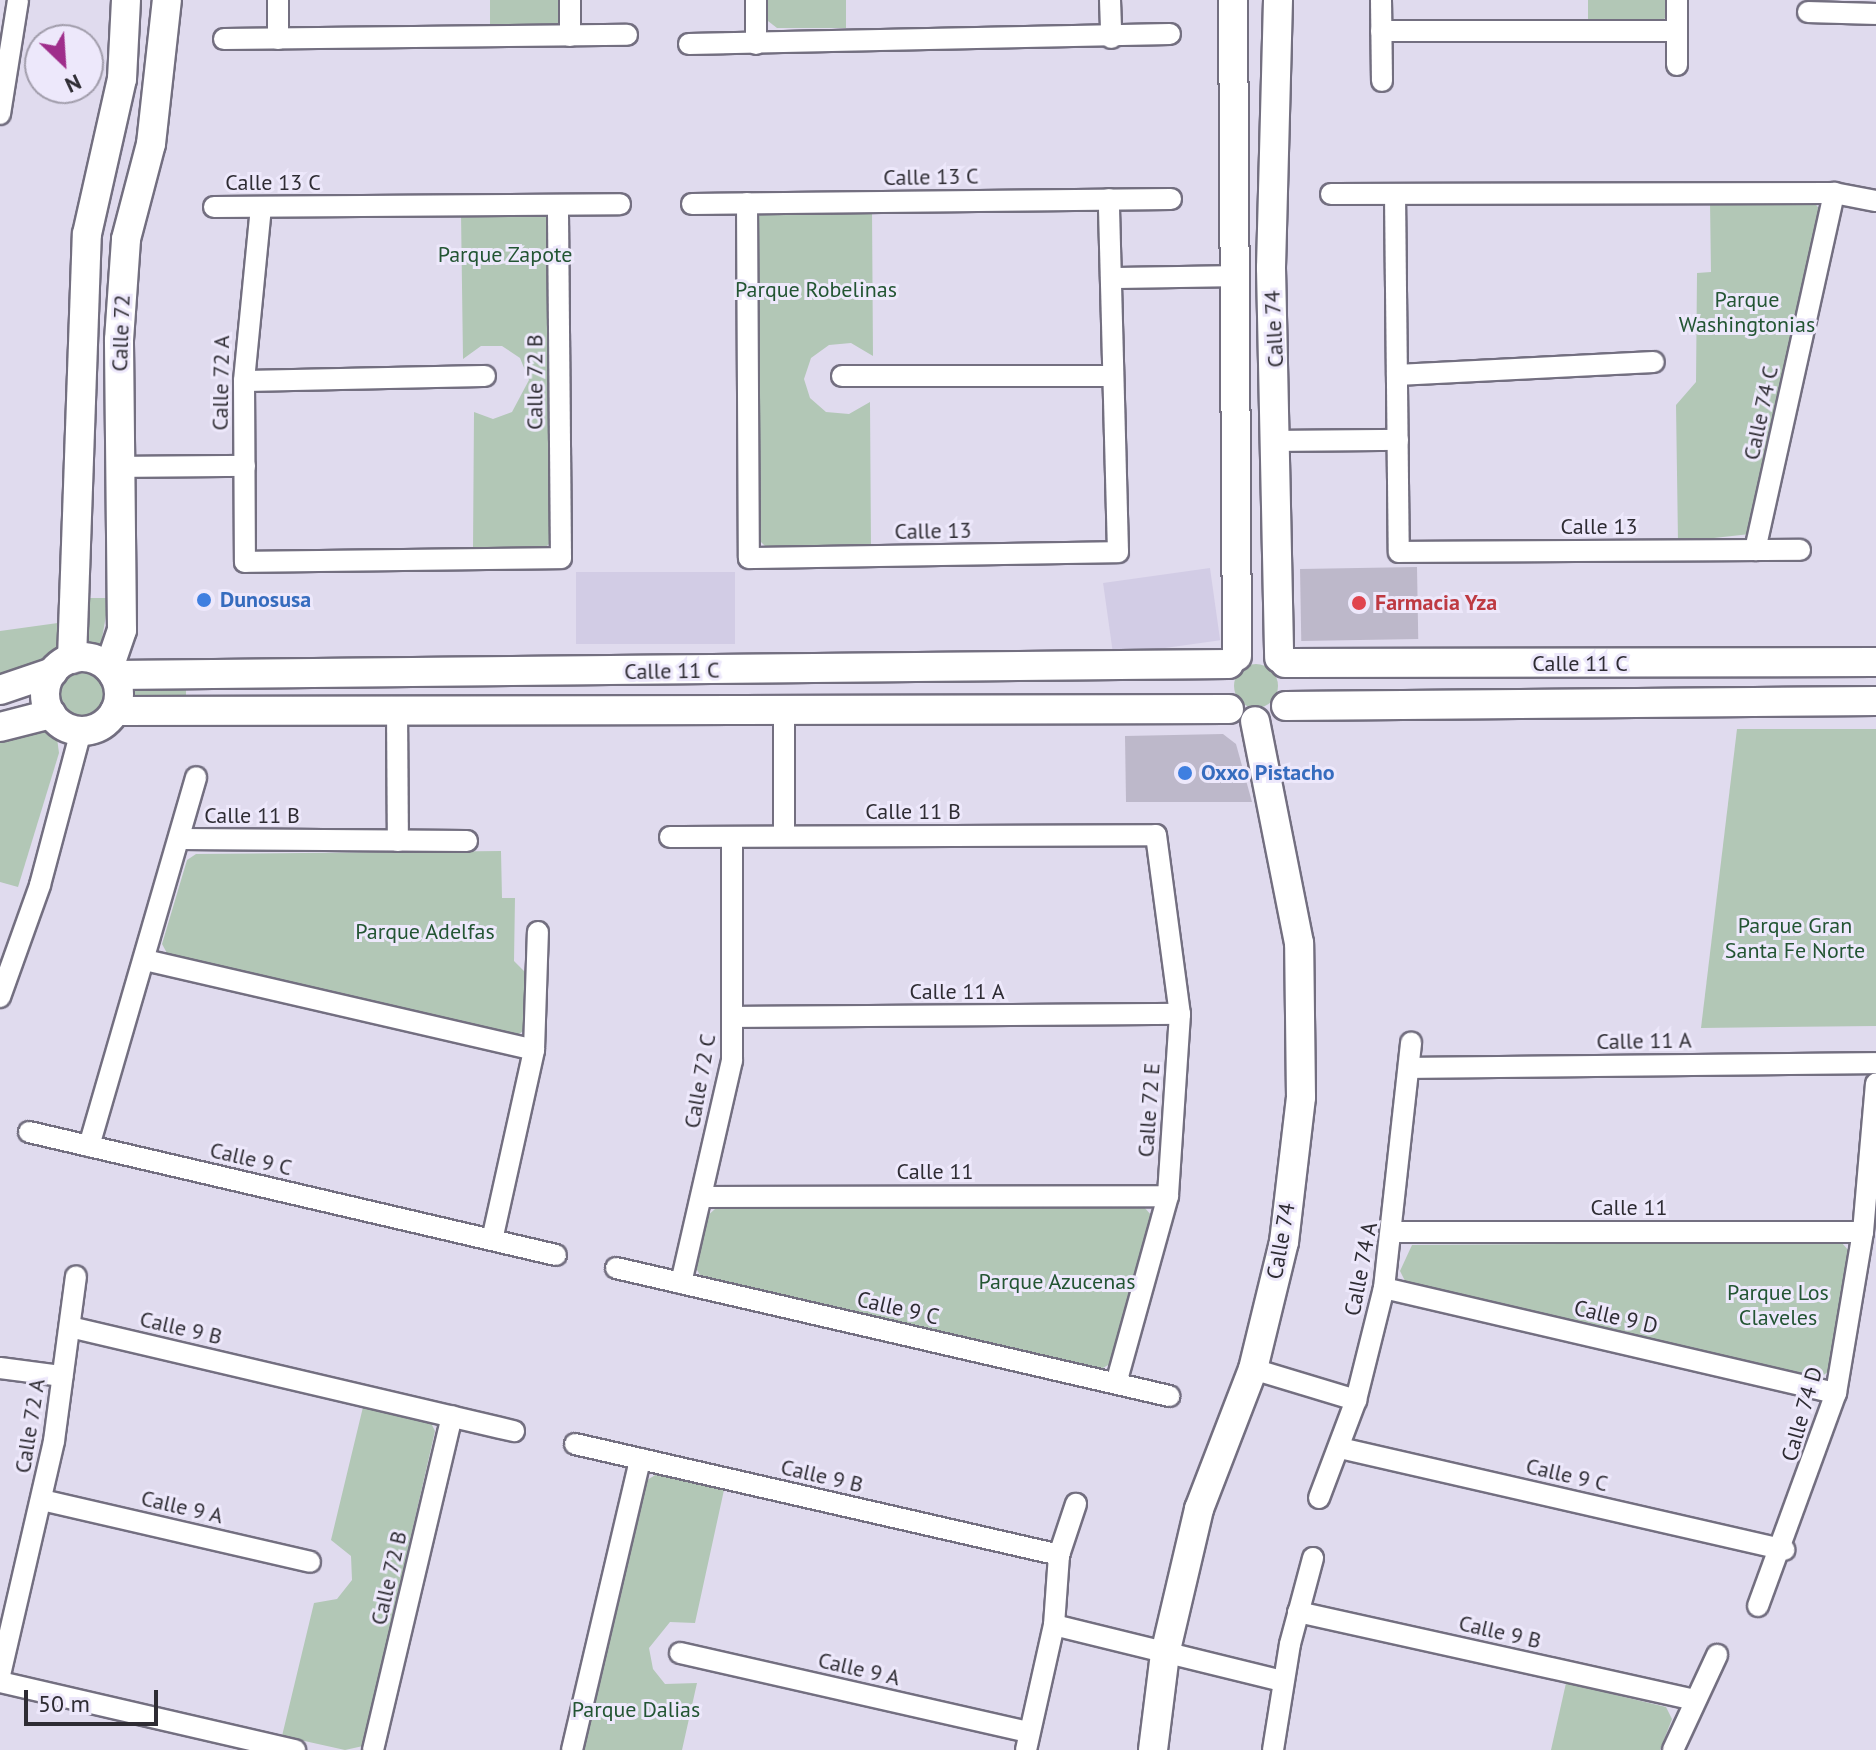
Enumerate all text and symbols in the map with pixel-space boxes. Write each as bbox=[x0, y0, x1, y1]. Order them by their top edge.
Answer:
north arrow bbox=[24, 24, 104, 104]
text: N bbox=[61, 68, 86, 100]
street label: Calle 13 C bbox=[883, 163, 979, 191]
street label: Calle 13 C bbox=[225, 170, 321, 196]
park label: Parque Zapote bbox=[437, 242, 573, 268]
park label: Parque Robelinas bbox=[735, 277, 897, 303]
park label: Parque Washingtonias bbox=[1679, 286, 1815, 338]
street label: Calle 74 bbox=[1259, 290, 1289, 368]
street label: Calle 72 bbox=[106, 294, 136, 372]
street label: Calle 72 B bbox=[522, 334, 548, 430]
street label: Calle 72 A bbox=[207, 335, 235, 431]
street label: Calle 74 C bbox=[1738, 364, 1784, 462]
street label: Calle 13 bbox=[1561, 514, 1637, 540]
street label: Calle 13 bbox=[894, 517, 972, 545]
place label: Dunosusa bbox=[220, 587, 311, 613]
place label: Farmacia Yza bbox=[1375, 590, 1498, 616]
marker: Dunosusa bbox=[195, 591, 213, 609]
marker: Farmacia Yza bbox=[1350, 594, 1368, 612]
street label: Calle 11 C bbox=[1532, 651, 1628, 677]
street label: Calle 11 C bbox=[624, 657, 720, 685]
place label: Oxxo Pistacho bbox=[1201, 760, 1335, 786]
marker: Oxxo Pistacho bbox=[1176, 764, 1194, 782]
street label: Calle 11 B bbox=[865, 799, 961, 825]
street label: Calle 11 B bbox=[204, 803, 300, 829]
park label: Parque Gran Santa Fe Norte bbox=[1725, 912, 1865, 964]
park label: Parque Adelfas bbox=[355, 919, 495, 945]
street label: Calle 11 A bbox=[909, 979, 1005, 1005]
street label: Calle 11 A bbox=[1596, 1027, 1692, 1055]
street label: Calle 72 C bbox=[679, 1032, 721, 1130]
street label: Calle 72 E bbox=[1133, 1062, 1165, 1158]
street label: Calle 9 C bbox=[207, 1137, 295, 1181]
street label: Calle 11 bbox=[897, 1159, 973, 1185]
street label: Calle 11 bbox=[1591, 1195, 1667, 1221]
street label: Calle 74 bbox=[1261, 1201, 1301, 1281]
street label: Calle 74 A bbox=[1339, 1219, 1383, 1319]
park label: Parque Azucenas bbox=[978, 1269, 1136, 1295]
park label: Parque Los Claveles bbox=[1727, 1279, 1829, 1330]
street label: Calle 9 C bbox=[854, 1286, 942, 1330]
street label: Calle 9 D bbox=[1571, 1295, 1661, 1339]
street label: Calle 9 B bbox=[137, 1306, 225, 1350]
street label: Calle 74 D bbox=[1776, 1364, 1828, 1464]
street label: Calle 72 A bbox=[9, 1377, 51, 1475]
street label: Calle 9 C bbox=[1523, 1453, 1611, 1497]
street label: Calle 9 B bbox=[778, 1454, 866, 1498]
street label: Calle 9 A bbox=[138, 1485, 226, 1529]
street label: Calle 72 B bbox=[365, 1528, 413, 1628]
street label: Calle 9 B bbox=[1456, 1610, 1544, 1654]
street label: Calle 9 A bbox=[815, 1647, 903, 1691]
scale bar bbox=[28, 1674, 162, 1724]
text: 50 m bbox=[38, 1688, 90, 1719]
park label: Parque Dalias bbox=[572, 1697, 700, 1723]

